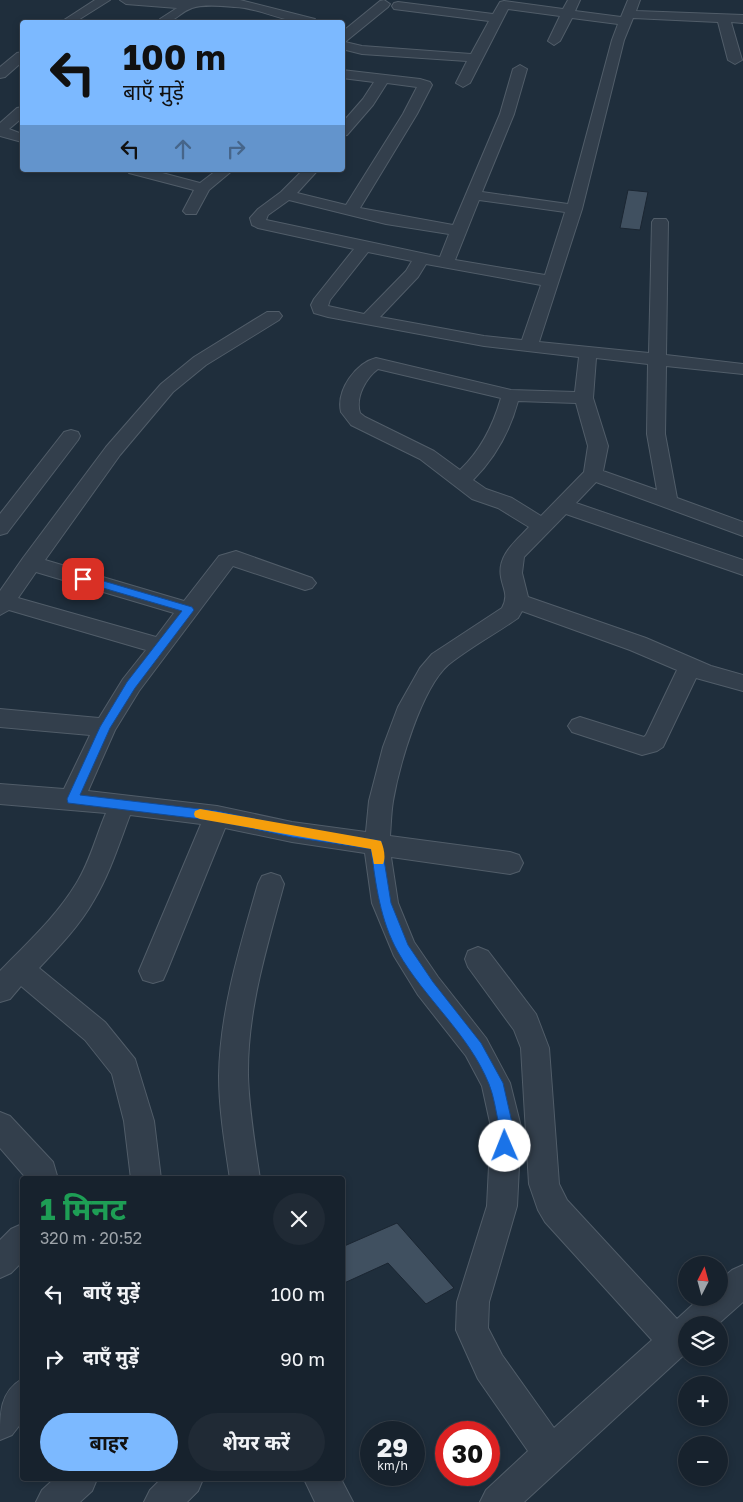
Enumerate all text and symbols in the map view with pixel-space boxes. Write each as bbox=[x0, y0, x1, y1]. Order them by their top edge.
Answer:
text: 100 m bbox=[123, 36, 226, 78]
icon: left bbox=[40, 40, 105, 105]
text: बाएँ मुड़ें bbox=[123, 78, 184, 105]
icon: left bbox=[116, 135, 144, 163]
icon: ahead bbox=[169, 135, 197, 163]
icon: right bbox=[222, 135, 250, 163]
pin bbox=[62, 558, 104, 600]
icon: arrive bbox=[69, 565, 97, 593]
position arrow bbox=[478, 1119, 530, 1171]
text: 1 मिनट bbox=[40, 1191, 126, 1227]
button: close bbox=[273, 1193, 325, 1245]
text: 320 m · 20:52 bbox=[40, 1228, 142, 1248]
north arrow bbox=[678, 1256, 728, 1306]
map controls bbox=[678, 1256, 728, 1486]
icon: left bbox=[40, 1280, 68, 1308]
text: बाएँ मुड़ें bbox=[83, 1280, 140, 1303]
text: 100 m bbox=[271, 1282, 325, 1305]
button: layers bbox=[678, 1316, 728, 1366]
icon: right bbox=[40, 1345, 68, 1373]
text: दाएँ मुड़ें bbox=[83, 1345, 139, 1368]
text: 90 m bbox=[280, 1347, 325, 1370]
button: + bbox=[678, 1376, 728, 1426]
button: बाहर bbox=[40, 1413, 178, 1471]
button: शेयर करें bbox=[188, 1413, 325, 1471]
speed limit sign: 30 bbox=[435, 1421, 500, 1486]
text: 29 bbox=[377, 1432, 408, 1463]
button: − bbox=[678, 1436, 728, 1486]
text: km/h bbox=[377, 1458, 408, 1473]

